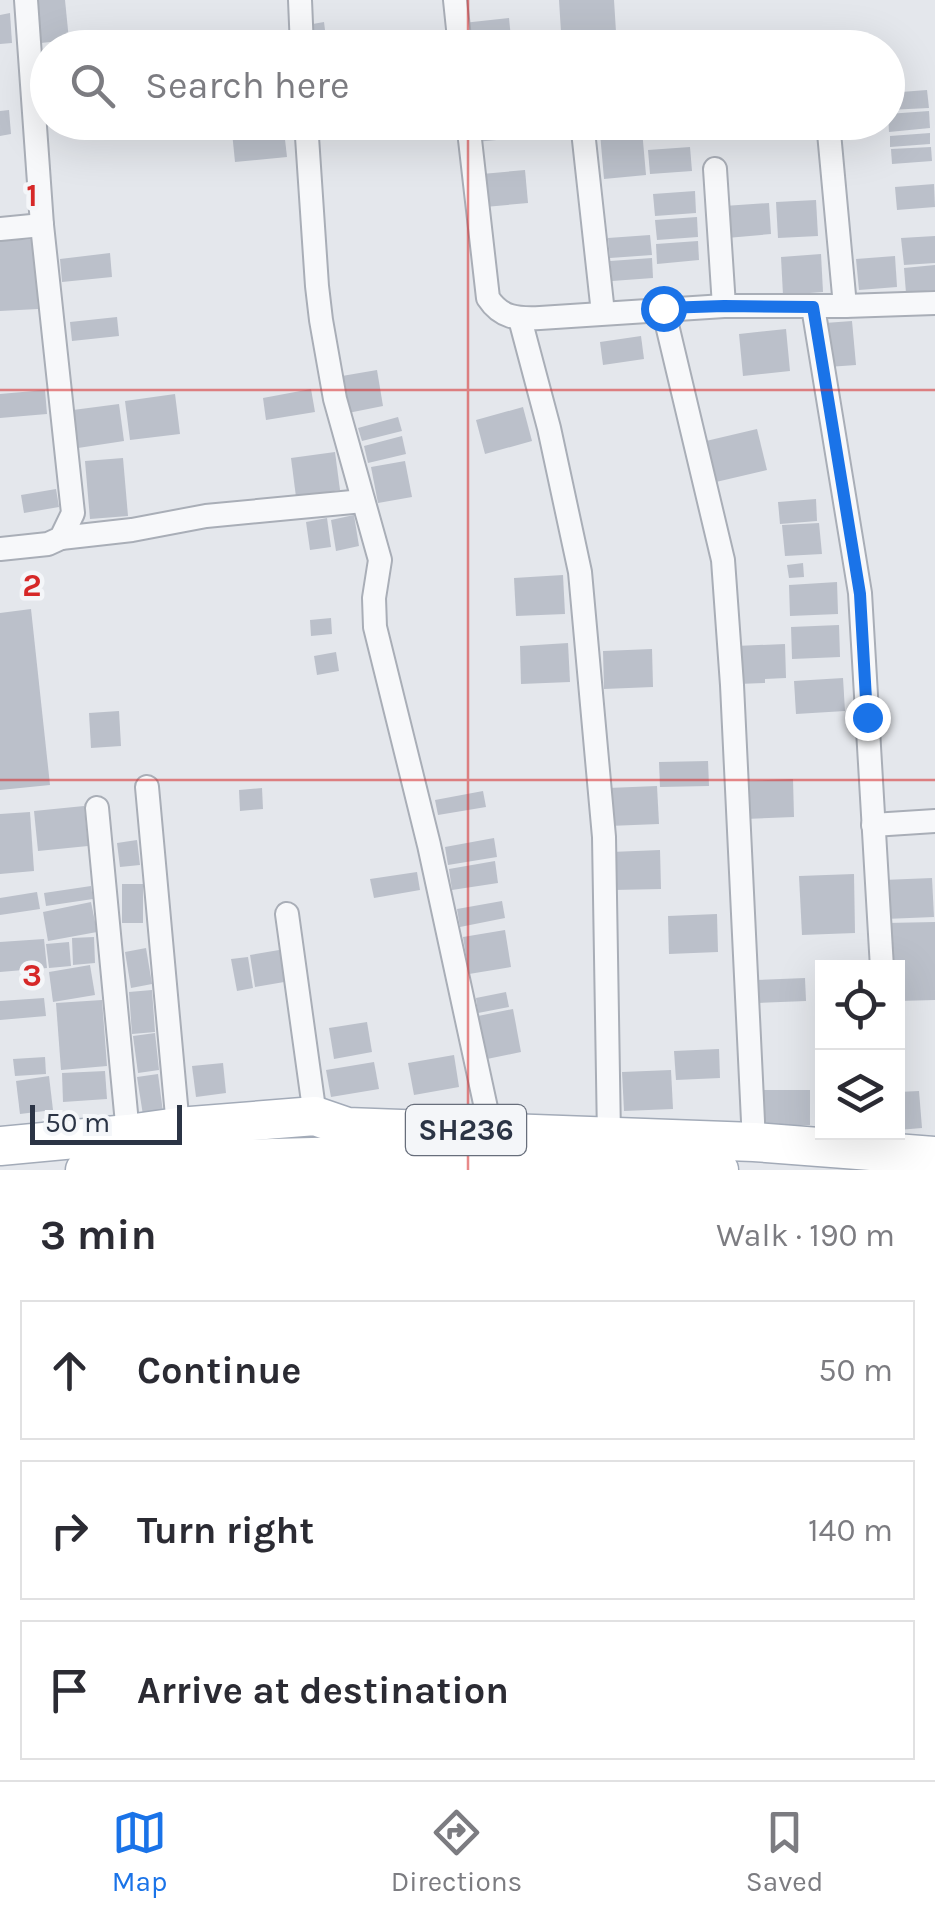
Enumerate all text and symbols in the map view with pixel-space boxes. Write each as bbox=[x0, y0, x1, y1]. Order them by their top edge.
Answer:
search box bbox=[30, 30, 905, 140]
icon: search bbox=[65, 58, 120, 113]
text: Search here bbox=[145, 63, 349, 108]
text: 1 bbox=[26, 177, 38, 214]
route start bbox=[641, 286, 687, 332]
text: 2 bbox=[22, 567, 42, 604]
route end bbox=[845, 695, 891, 741]
text: 3 bbox=[22, 957, 42, 994]
map controls bbox=[815, 960, 905, 1140]
button: locate bbox=[815, 960, 905, 1050]
button: layers bbox=[815, 1050, 905, 1140]
scale bar bbox=[30, 1100, 182, 1144]
road number: SH236 bbox=[406, 1105, 526, 1155]
text: 50 m bbox=[45, 1106, 110, 1139]
text: 3 min bbox=[40, 1210, 157, 1260]
text: Walk · 190 m bbox=[716, 1217, 895, 1254]
icon: ahead bbox=[42, 1343, 97, 1398]
text: Continue bbox=[137, 1348, 301, 1393]
text: 50 m bbox=[818, 1352, 893, 1389]
icon: right bbox=[42, 1503, 97, 1558]
text: Turn right bbox=[137, 1508, 314, 1553]
text: 140 m bbox=[808, 1512, 893, 1549]
icon: arrive bbox=[42, 1663, 97, 1718]
text: Arrive at destination bbox=[137, 1668, 509, 1713]
tab: Map bbox=[112, 1805, 167, 1898]
tab: Directions bbox=[391, 1805, 522, 1898]
tab: Saved bbox=[746, 1805, 823, 1898]

